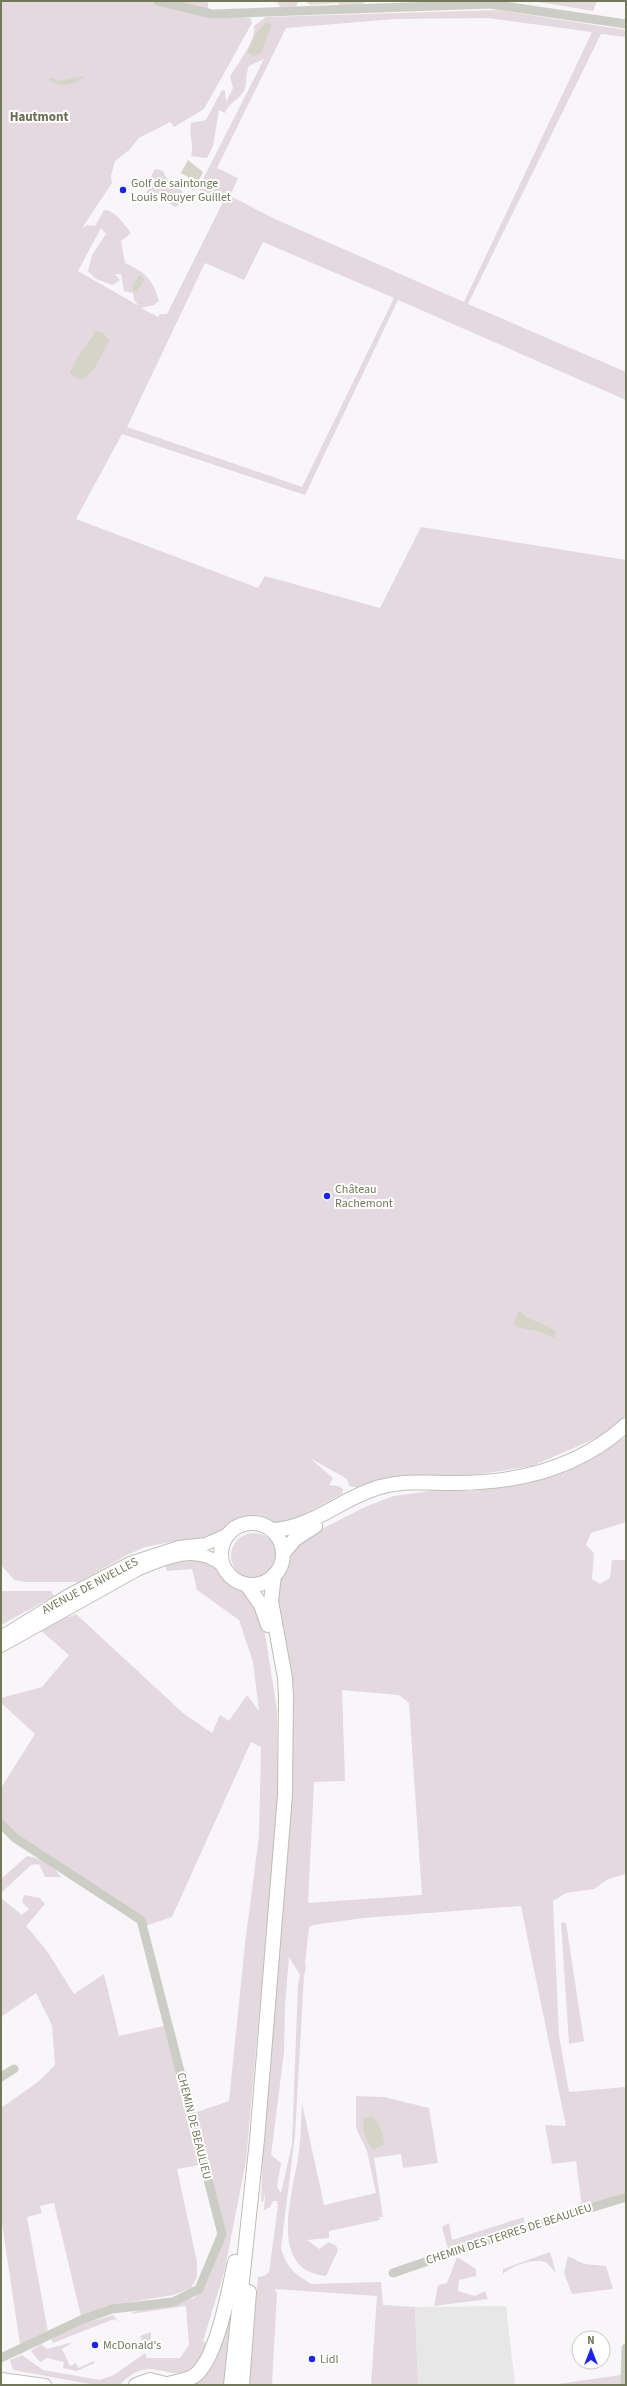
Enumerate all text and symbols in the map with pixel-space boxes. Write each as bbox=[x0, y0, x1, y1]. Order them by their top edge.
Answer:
district label: Hautmont bbox=[10, 108, 68, 126]
place label: Golf de saintonge Louis Rouyer Guillet bbox=[131, 175, 231, 206]
marker: Golf de saintonge Louis Rouyer Guillet bbox=[118, 185, 128, 195]
place label: Château Rachemont bbox=[335, 1181, 393, 1212]
marker: Château Rachemont bbox=[322, 1191, 332, 1201]
street label: AVENUE DE NIVELLES bbox=[39, 1553, 141, 1619]
street label: CHEMIN DE BEAULIEU bbox=[172, 2071, 216, 2181]
street label: CHEMIN DES TERRES DE BEAULIEU bbox=[424, 2199, 594, 2269]
north arrow bbox=[571, 2330, 611, 2370]
text: N bbox=[587, 2333, 595, 2348]
place label: McDonald's bbox=[103, 2337, 161, 2354]
marker: McDonald's bbox=[90, 2340, 100, 2350]
place label: Lidl bbox=[320, 2351, 339, 2368]
marker: Lidl bbox=[307, 2354, 317, 2364]

